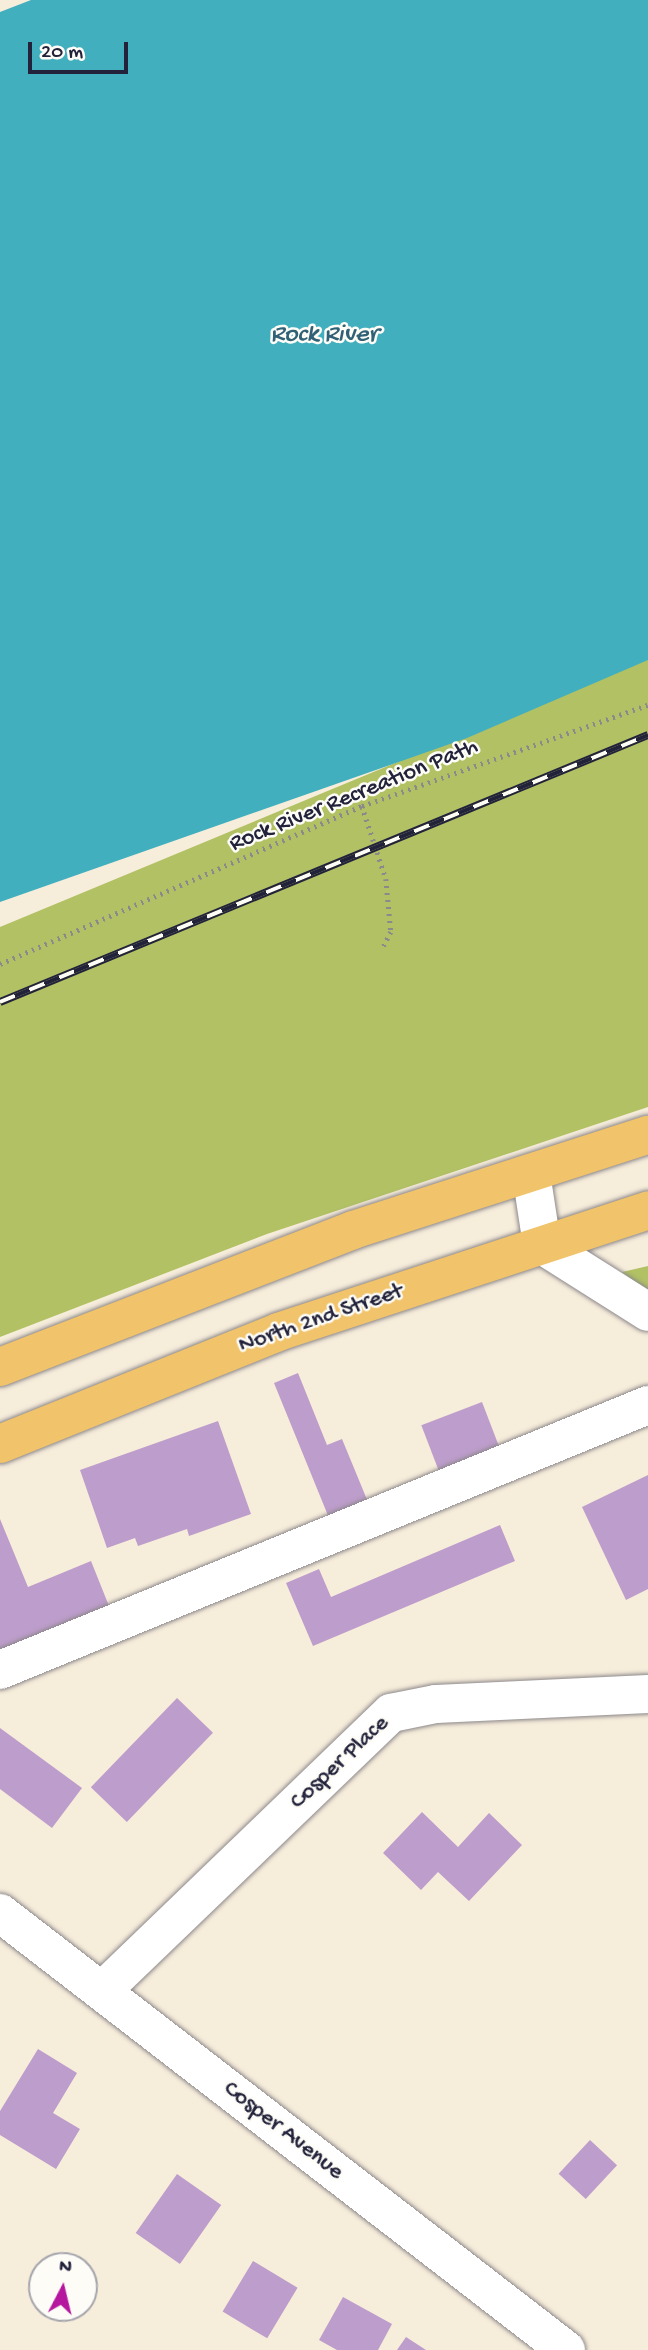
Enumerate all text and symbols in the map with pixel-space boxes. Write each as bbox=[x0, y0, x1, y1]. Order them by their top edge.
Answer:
scale bar bbox=[32, 28, 131, 72]
text: 20 m bbox=[41, 41, 83, 66]
water label: Rock River bbox=[270, 320, 378, 352]
street label: Rock River Recreation Path bbox=[225, 733, 483, 859]
street label: North 2nd Street bbox=[235, 1277, 407, 1361]
street label: Cosper Place bbox=[284, 1710, 396, 1816]
street label: Cosper Avenue bbox=[217, 2075, 349, 2187]
north arrow bbox=[28, 2252, 98, 2322]
text: N bbox=[58, 2255, 73, 2280]

